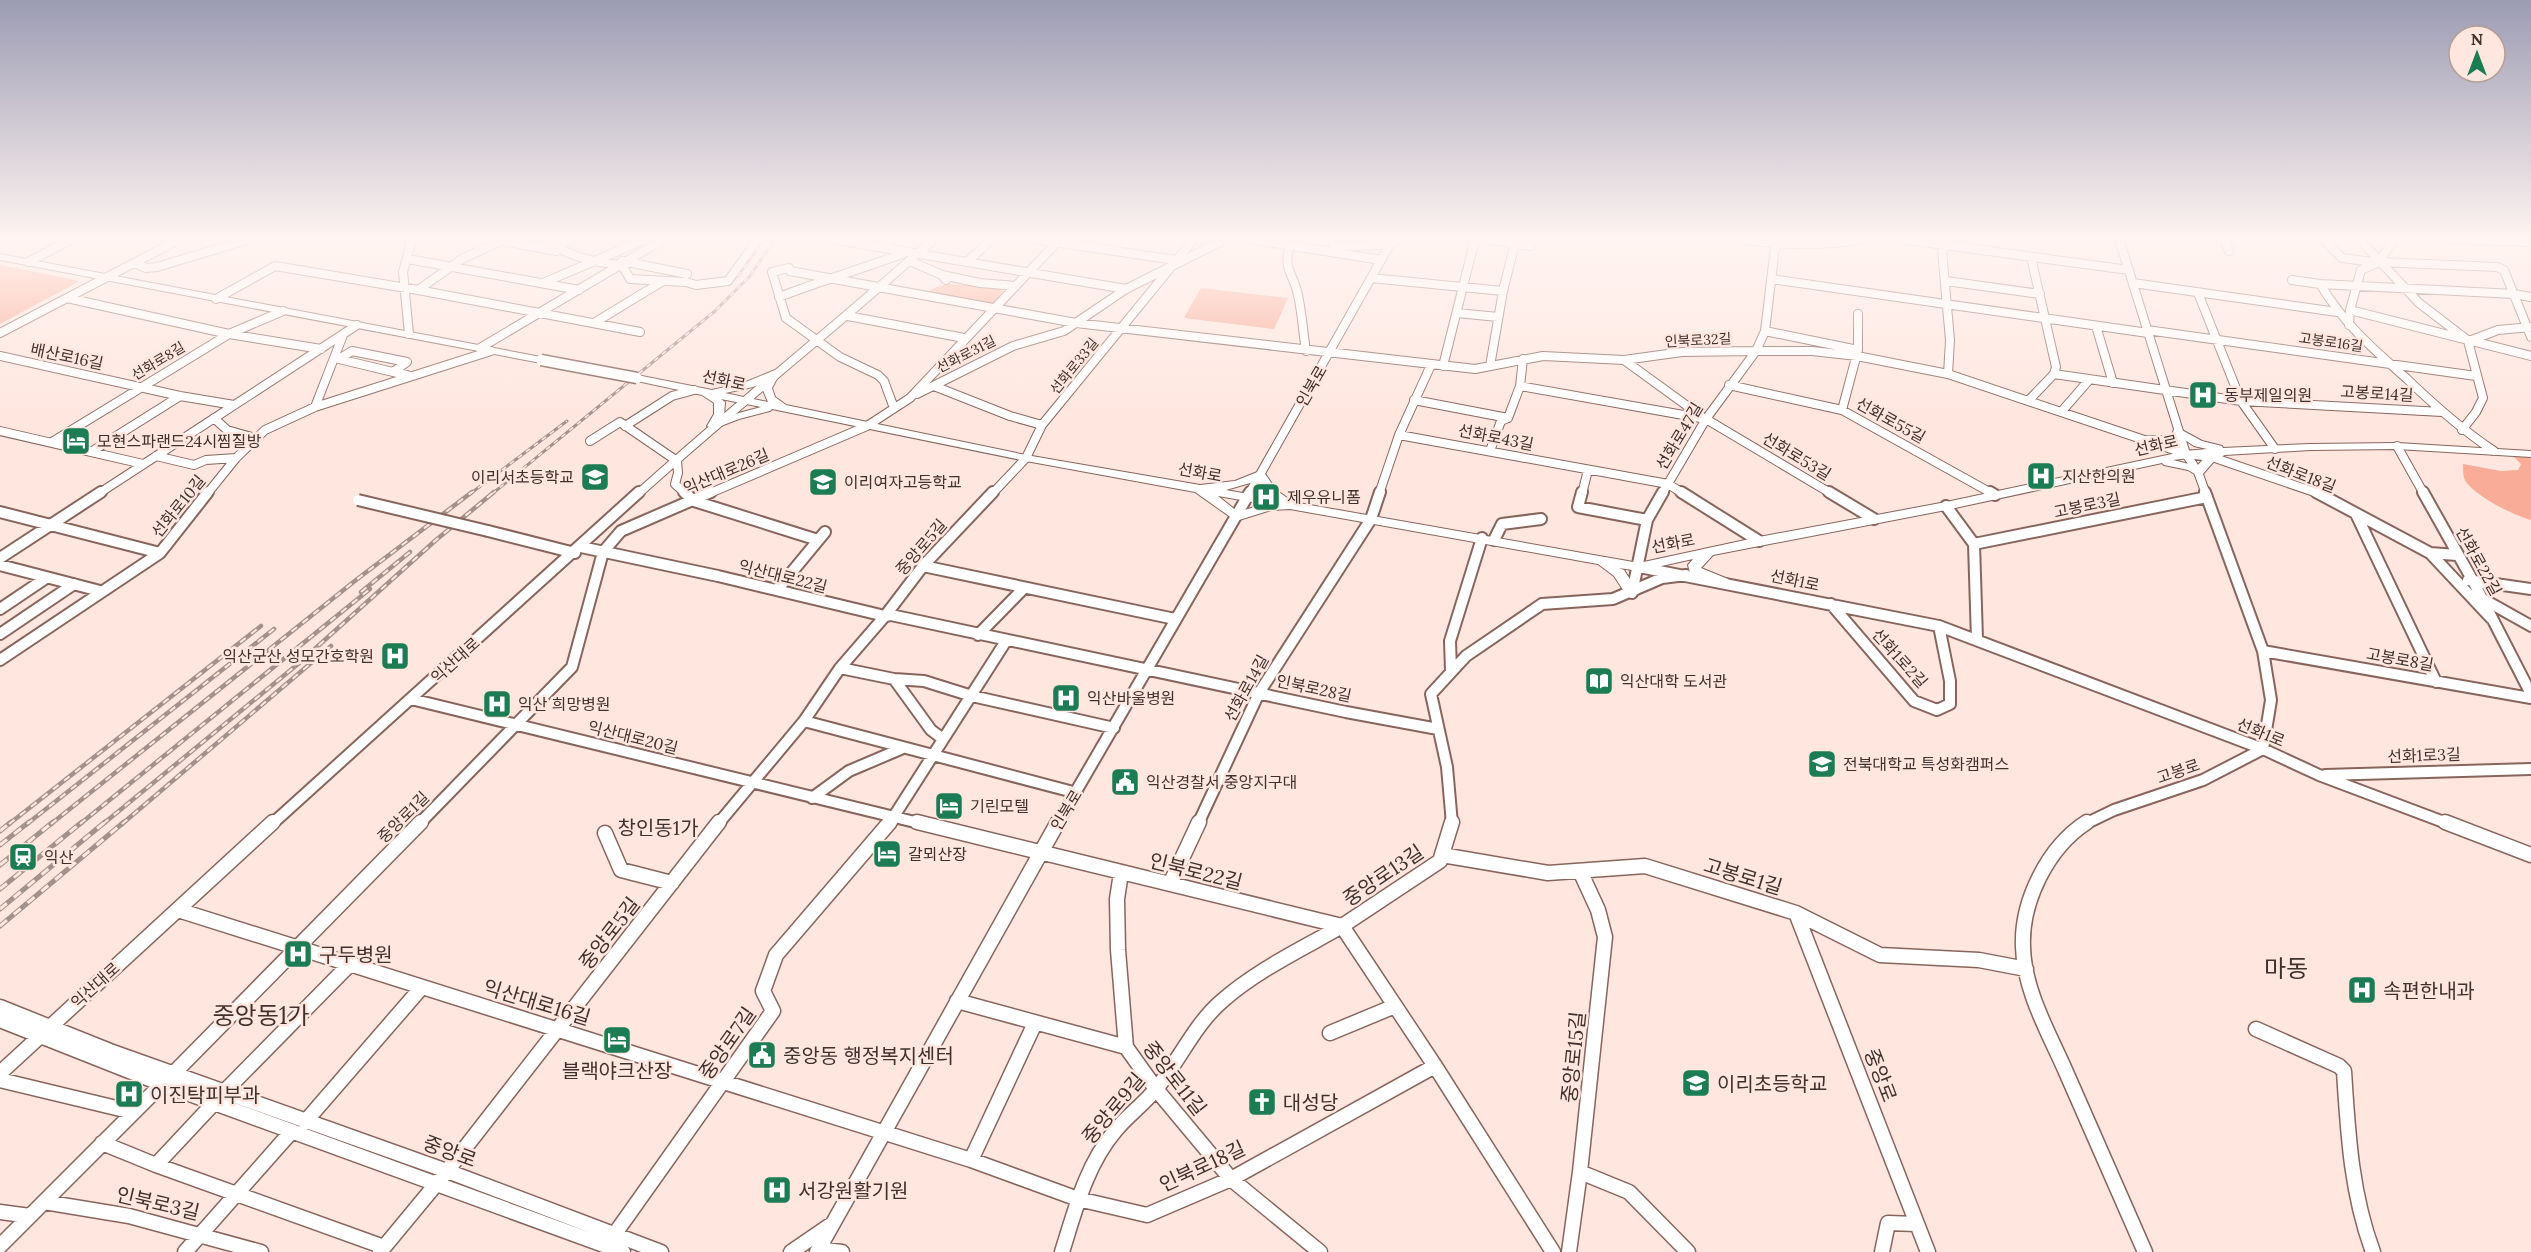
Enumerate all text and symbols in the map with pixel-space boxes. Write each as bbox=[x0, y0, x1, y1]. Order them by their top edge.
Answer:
north arrow bbox=[2447, 24, 2507, 84]
text: N bbox=[2471, 29, 2483, 49]
street label: 인북로32길 bbox=[1664, 329, 1732, 351]
street label: 고봉로16길 bbox=[2298, 329, 2364, 355]
street label: 선화로31길 bbox=[933, 331, 999, 377]
street label: 선화로33길 bbox=[1046, 334, 1102, 398]
street label: 선화로8길 bbox=[128, 338, 188, 384]
street label: 배산로16길 bbox=[29, 339, 105, 373]
street label: 인북로 bbox=[1291, 362, 1331, 410]
street label: 선화로 bbox=[700, 366, 748, 394]
hospital icon: 동부제일의원 bbox=[2187, 379, 2219, 411]
street label: 고봉로14길 bbox=[2340, 381, 2414, 405]
place label: 동부제일의원 bbox=[2224, 385, 2312, 405]
street label: 선화로55길 bbox=[1853, 393, 1929, 447]
street label: 선화로47길 bbox=[1651, 399, 1707, 473]
street label: 선화로43길 bbox=[1457, 420, 1535, 454]
hotel icon: 모현스파랜드24시찜질방 bbox=[60, 425, 92, 457]
street label: 선화로53길 bbox=[1759, 428, 1835, 484]
street label: 선화로 bbox=[2132, 430, 2180, 460]
place label: 모현스파랜드24시찜질방 bbox=[97, 431, 261, 451]
street label: 익산대로26길 bbox=[680, 444, 772, 498]
street label: 선화로18길 bbox=[2263, 451, 2339, 497]
street label: 선화로 bbox=[1177, 458, 1224, 486]
hospital icon: 지산한의원 bbox=[2025, 460, 2057, 492]
school or university icon: 이리서초등학교 bbox=[579, 461, 611, 493]
school or university icon: 이리여자고등학교 bbox=[807, 466, 839, 498]
place label: 지산한의원 bbox=[2062, 466, 2136, 486]
place label: 이리서초등학교 bbox=[471, 467, 574, 487]
street label: 선화로10길 bbox=[147, 471, 209, 541]
place label: 이리여자고등학교 bbox=[844, 472, 962, 492]
hospital icon: 제우유니폼 bbox=[1250, 481, 1282, 513]
place label: 제우유니폼 bbox=[1287, 487, 1361, 507]
street label: 고봉로3길 bbox=[2052, 488, 2122, 522]
street label: 중앙로5길 bbox=[891, 515, 951, 579]
street label: 선화로22길 bbox=[2452, 523, 2506, 599]
street label: 선화로 bbox=[1649, 529, 1697, 557]
street label: 익산대로22길 bbox=[737, 555, 829, 597]
street label: 선화1로 bbox=[1768, 565, 1822, 595]
street label: 선화1로2길 bbox=[1868, 624, 1932, 692]
street label: 익산대로 bbox=[426, 633, 484, 687]
hospital icon: 익산군산 성모간호학원 bbox=[379, 640, 411, 672]
street label: 고봉로8길 bbox=[2365, 643, 2435, 675]
place label: 익산군산 성모간호학원 bbox=[223, 646, 374, 666]
street label: 선화로14길 bbox=[1219, 651, 1273, 725]
library icon: 익산대학 도서관 bbox=[1583, 665, 1615, 697]
street label: 인북로28길 bbox=[1275, 670, 1353, 706]
place label: 익산대학 도서관 bbox=[1620, 671, 1728, 691]
hospital icon: 익산바울병원 bbox=[1050, 682, 1082, 714]
hospital icon: 익산 희망병원 bbox=[481, 688, 513, 720]
place label: 익산바울병원 bbox=[1087, 688, 1175, 708]
place label: 익산 희망병원 bbox=[518, 694, 611, 714]
street label: 선화1로 bbox=[2234, 713, 2288, 751]
street label: 익산대로20길 bbox=[586, 716, 680, 758]
street label: 선화1로3길 bbox=[2387, 744, 2461, 766]
school or university icon: 전북대학교 특성화캠퍼스 bbox=[1806, 748, 1838, 780]
place label: 전북대학교 특성화캠퍼스 bbox=[1843, 754, 2009, 774]
street label: 고봉로 bbox=[2154, 754, 2202, 788]
public building icon: 익산경찰서 중앙지구대 bbox=[1109, 766, 1141, 798]
place label: 익산경찰서 중앙지구대 bbox=[1146, 772, 1297, 792]
street label: 인북로 bbox=[1046, 786, 1086, 834]
street label: 중앙로1길 bbox=[373, 787, 433, 847]
hotel icon: 기린모텔 bbox=[933, 790, 965, 822]
place label: 기린모텔 bbox=[970, 796, 1029, 816]
district label: 창인동1가 bbox=[618, 815, 698, 840]
hotel icon: 갈뫼산장 bbox=[871, 838, 903, 870]
street label: 중앙로13길 bbox=[1338, 839, 1428, 911]
station icon: 익산 bbox=[7, 841, 39, 873]
place label: 갈뫼산장 bbox=[908, 844, 967, 864]
place label: 익산 bbox=[44, 847, 74, 867]
street label: 인북로22길 bbox=[1147, 847, 1245, 895]
street label: 고봉로1길 bbox=[1701, 852, 1785, 900]
street label: 중앙로5길 bbox=[573, 892, 645, 974]
hospital icon: 구두병원 bbox=[282, 938, 314, 970]
place label: 구두병원 bbox=[319, 942, 393, 967]
district label: 마동 bbox=[2264, 953, 2308, 984]
street label: 익산대로 bbox=[66, 958, 124, 1012]
street label: 익산대로16길 bbox=[480, 974, 594, 1030]
hospital icon: 속편한내과 bbox=[2346, 974, 2378, 1006]
place label: 속편한내과 bbox=[2383, 978, 2475, 1003]
district label: 중앙동1가 bbox=[212, 1000, 310, 1031]
street label: 중앙로7길 bbox=[693, 1002, 761, 1084]
street label: 중앙로15길 bbox=[1556, 1010, 1590, 1104]
hotel icon: 블랙야크산장 bbox=[601, 1024, 633, 1056]
street label: 중앙로11길 bbox=[1138, 1036, 1212, 1120]
public building icon: 중앙동 행정복지센터 bbox=[746, 1039, 778, 1071]
place label: 중앙동 행정복지센터 bbox=[783, 1043, 954, 1068]
street label: 중앙로 bbox=[1859, 1045, 1903, 1105]
place label: 블랙야크산장 bbox=[562, 1058, 672, 1083]
street label: 중앙로9길 bbox=[1076, 1067, 1150, 1149]
school or university icon: 이리초등학교 bbox=[1680, 1067, 1712, 1099]
place label: 이리초등학교 bbox=[1717, 1071, 1827, 1096]
hospital icon: 이진탁피부과 bbox=[113, 1078, 145, 1110]
place label: 이진탁피부과 bbox=[150, 1082, 260, 1107]
church icon: 대성당 bbox=[1246, 1086, 1278, 1118]
place label: 대성당 bbox=[1283, 1090, 1338, 1115]
street label: 중앙로 bbox=[420, 1130, 480, 1172]
street label: 인북로18길 bbox=[1155, 1135, 1249, 1197]
hospital icon: 서강원활기원 bbox=[761, 1174, 793, 1206]
place label: 서강원활기원 bbox=[798, 1178, 908, 1203]
street label: 인북로3길 bbox=[114, 1181, 202, 1225]

